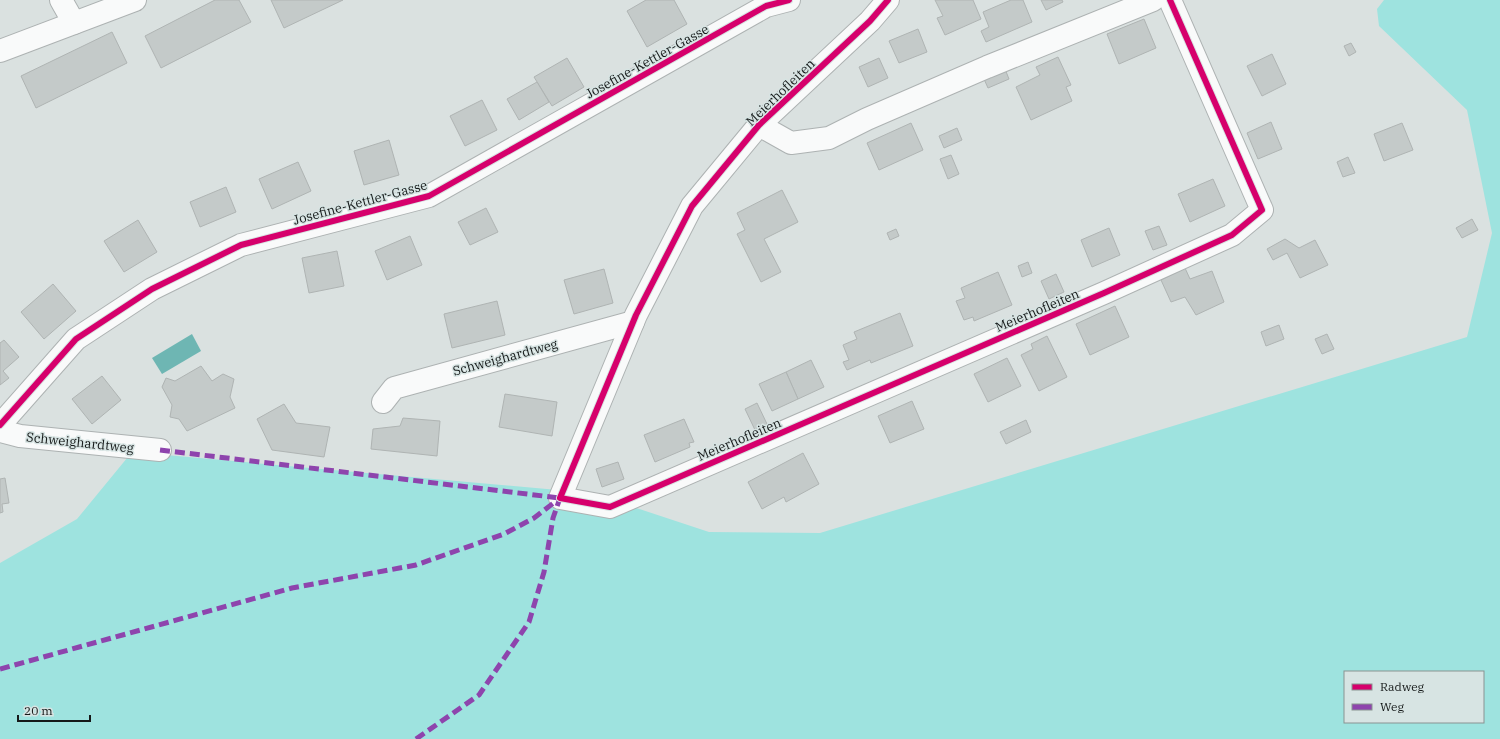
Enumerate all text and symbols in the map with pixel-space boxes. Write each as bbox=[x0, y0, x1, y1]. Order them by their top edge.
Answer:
street label: Josefine-Kettler-Gasse bbox=[583, 21, 712, 102]
street label: Meierhofleiten bbox=[742, 55, 818, 130]
street label: Josefine-Kettler-Gasse bbox=[291, 176, 429, 229]
street label: Meierhofleiten bbox=[993, 285, 1082, 336]
street label: Schweighardtweg bbox=[451, 335, 559, 380]
street label: Meierhofleiten bbox=[695, 414, 784, 465]
street label: Schweighardtweg bbox=[25, 428, 135, 457]
legend bbox=[1344, 671, 1484, 723]
text: Radweg bbox=[1380, 679, 1425, 694]
scale bar bbox=[18, 697, 90, 723]
text: Weg bbox=[1380, 699, 1405, 714]
text: 20 m bbox=[24, 703, 53, 718]

